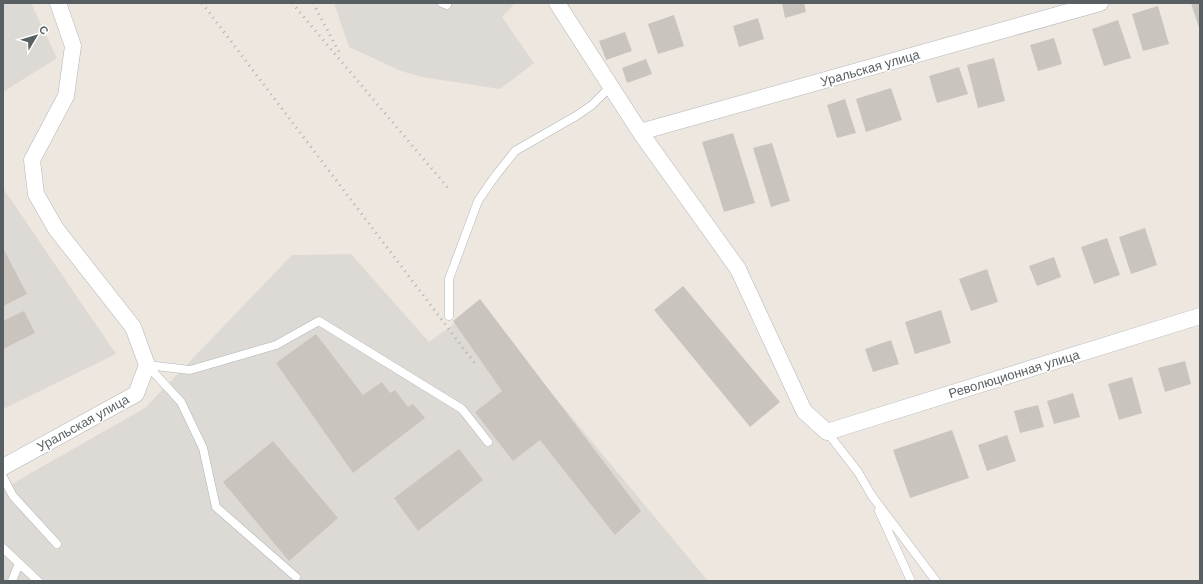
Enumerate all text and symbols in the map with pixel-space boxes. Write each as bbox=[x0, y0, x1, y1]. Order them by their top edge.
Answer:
north arrow bbox=[16, 16, 56, 56]
text: С bbox=[37, 23, 51, 37]
street label: Уральская улица bbox=[819, 46, 922, 89]
street label: Революционная улица bbox=[947, 347, 1082, 401]
street label: Уральская улица bbox=[34, 391, 132, 454]

